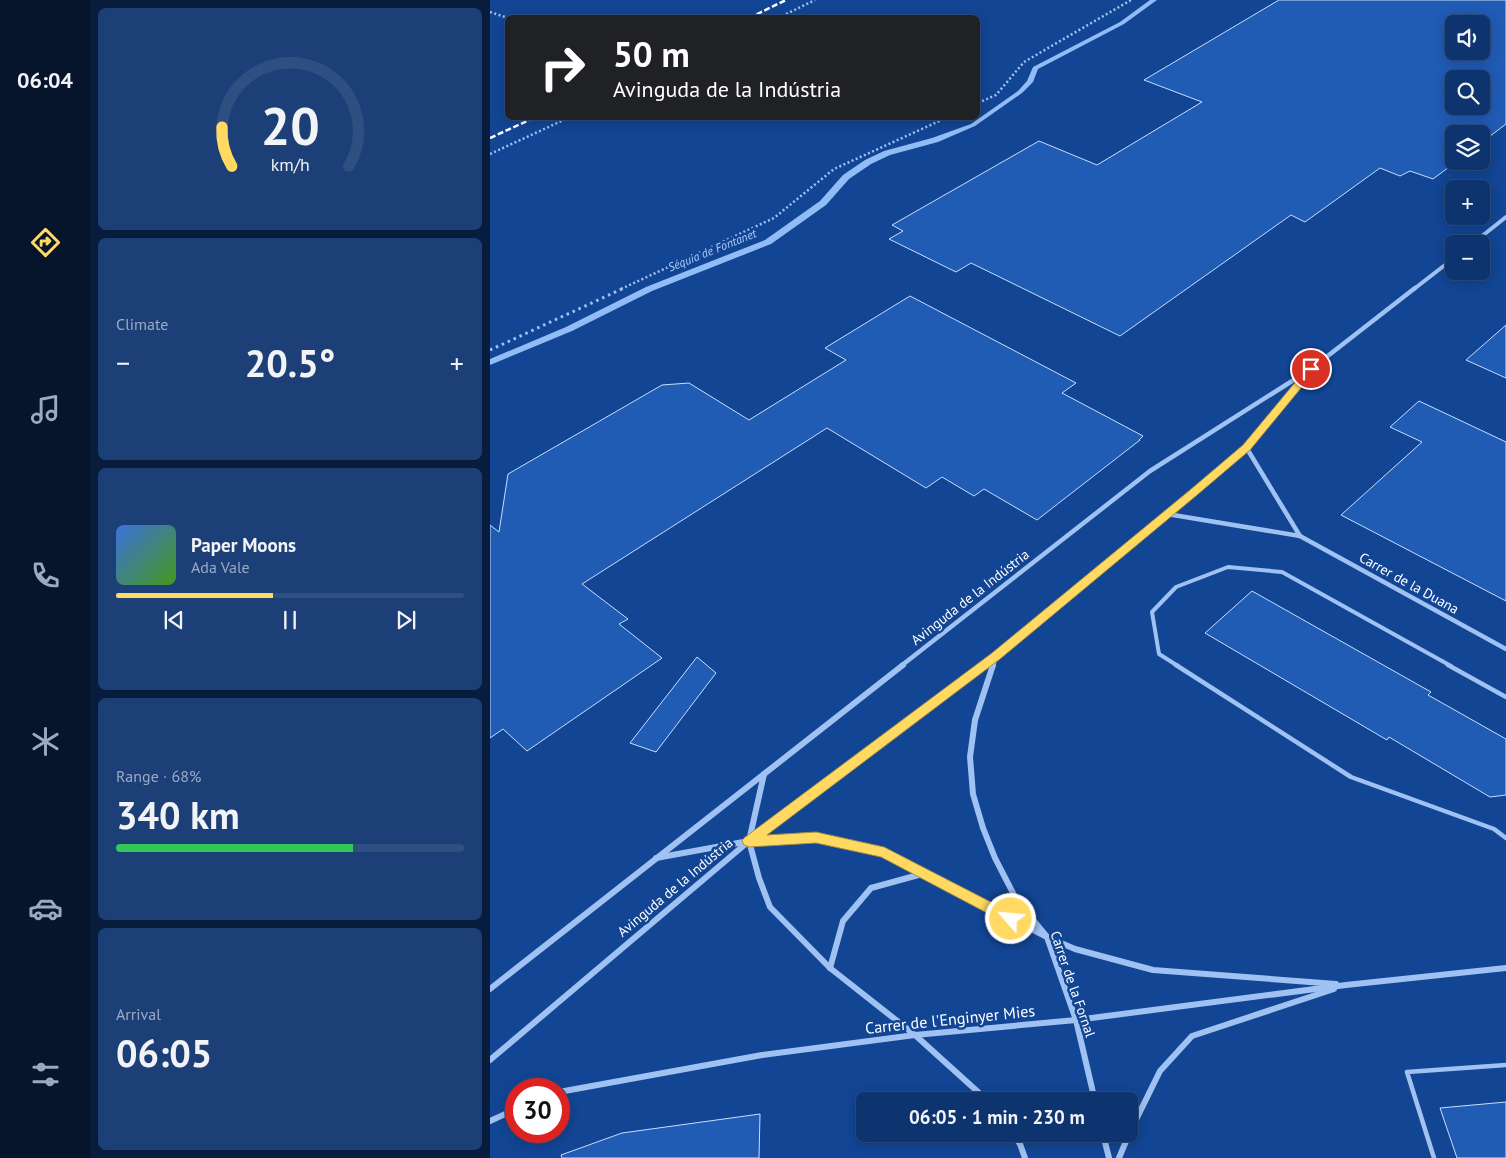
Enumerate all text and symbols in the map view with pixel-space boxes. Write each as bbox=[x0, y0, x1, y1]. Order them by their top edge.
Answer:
map controls bbox=[1445, 15, 1490, 280]
button: sound bbox=[1445, 15, 1490, 60]
text: 50 m bbox=[613, 31, 690, 77]
icon: right bbox=[530, 35, 595, 100]
text: 06:04 bbox=[17, 66, 73, 94]
button: search bbox=[1445, 70, 1490, 115]
text: Avinguda de la Indústria bbox=[613, 75, 841, 103]
text: 20 bbox=[261, 92, 319, 159]
button: layers bbox=[1445, 125, 1490, 170]
text: km/h bbox=[270, 153, 310, 176]
button: + bbox=[1445, 180, 1490, 225]
icon: directions bbox=[28, 225, 63, 260]
water label: Séquia de Fontanet bbox=[666, 225, 760, 275]
button: − bbox=[1445, 235, 1490, 280]
text: Climate bbox=[116, 314, 168, 334]
text: 20.5° bbox=[245, 338, 335, 387]
text: − bbox=[116, 344, 130, 381]
text: + bbox=[450, 344, 464, 381]
pin bbox=[1290, 348, 1332, 390]
icon: arrive bbox=[1297, 355, 1325, 383]
icon: music bbox=[28, 392, 63, 427]
text: Paper Moons bbox=[191, 533, 296, 557]
street label: Avinguda de la Indústria bbox=[907, 545, 1033, 649]
street label: Carrer de la Duana bbox=[1356, 548, 1462, 618]
text: Ada Vale bbox=[191, 557, 250, 577]
icon: phone bbox=[28, 558, 63, 593]
icon: previous bbox=[160, 606, 188, 634]
icon: pause bbox=[276, 606, 304, 634]
icon: next bbox=[392, 606, 420, 634]
icon: climate bbox=[28, 724, 63, 759]
text: Range · 68% bbox=[116, 766, 201, 786]
text: 340 km bbox=[116, 790, 240, 839]
street label: Avinguda de la Indústria bbox=[614, 833, 736, 941]
icon: car bbox=[28, 891, 63, 926]
position arrow bbox=[984, 892, 1036, 944]
street label: Carrer de la Fornal bbox=[1046, 929, 1100, 1039]
street label: Carrer de l'Enginyer Mies bbox=[864, 1000, 1036, 1038]
text: Arrival bbox=[116, 1004, 161, 1024]
text: 06:05 bbox=[116, 1028, 212, 1077]
icon: filters bbox=[28, 1057, 63, 1092]
speed limit sign: 30 bbox=[505, 1078, 570, 1143]
text: 06:05 · 1 min · 230 m bbox=[909, 1105, 1085, 1129]

